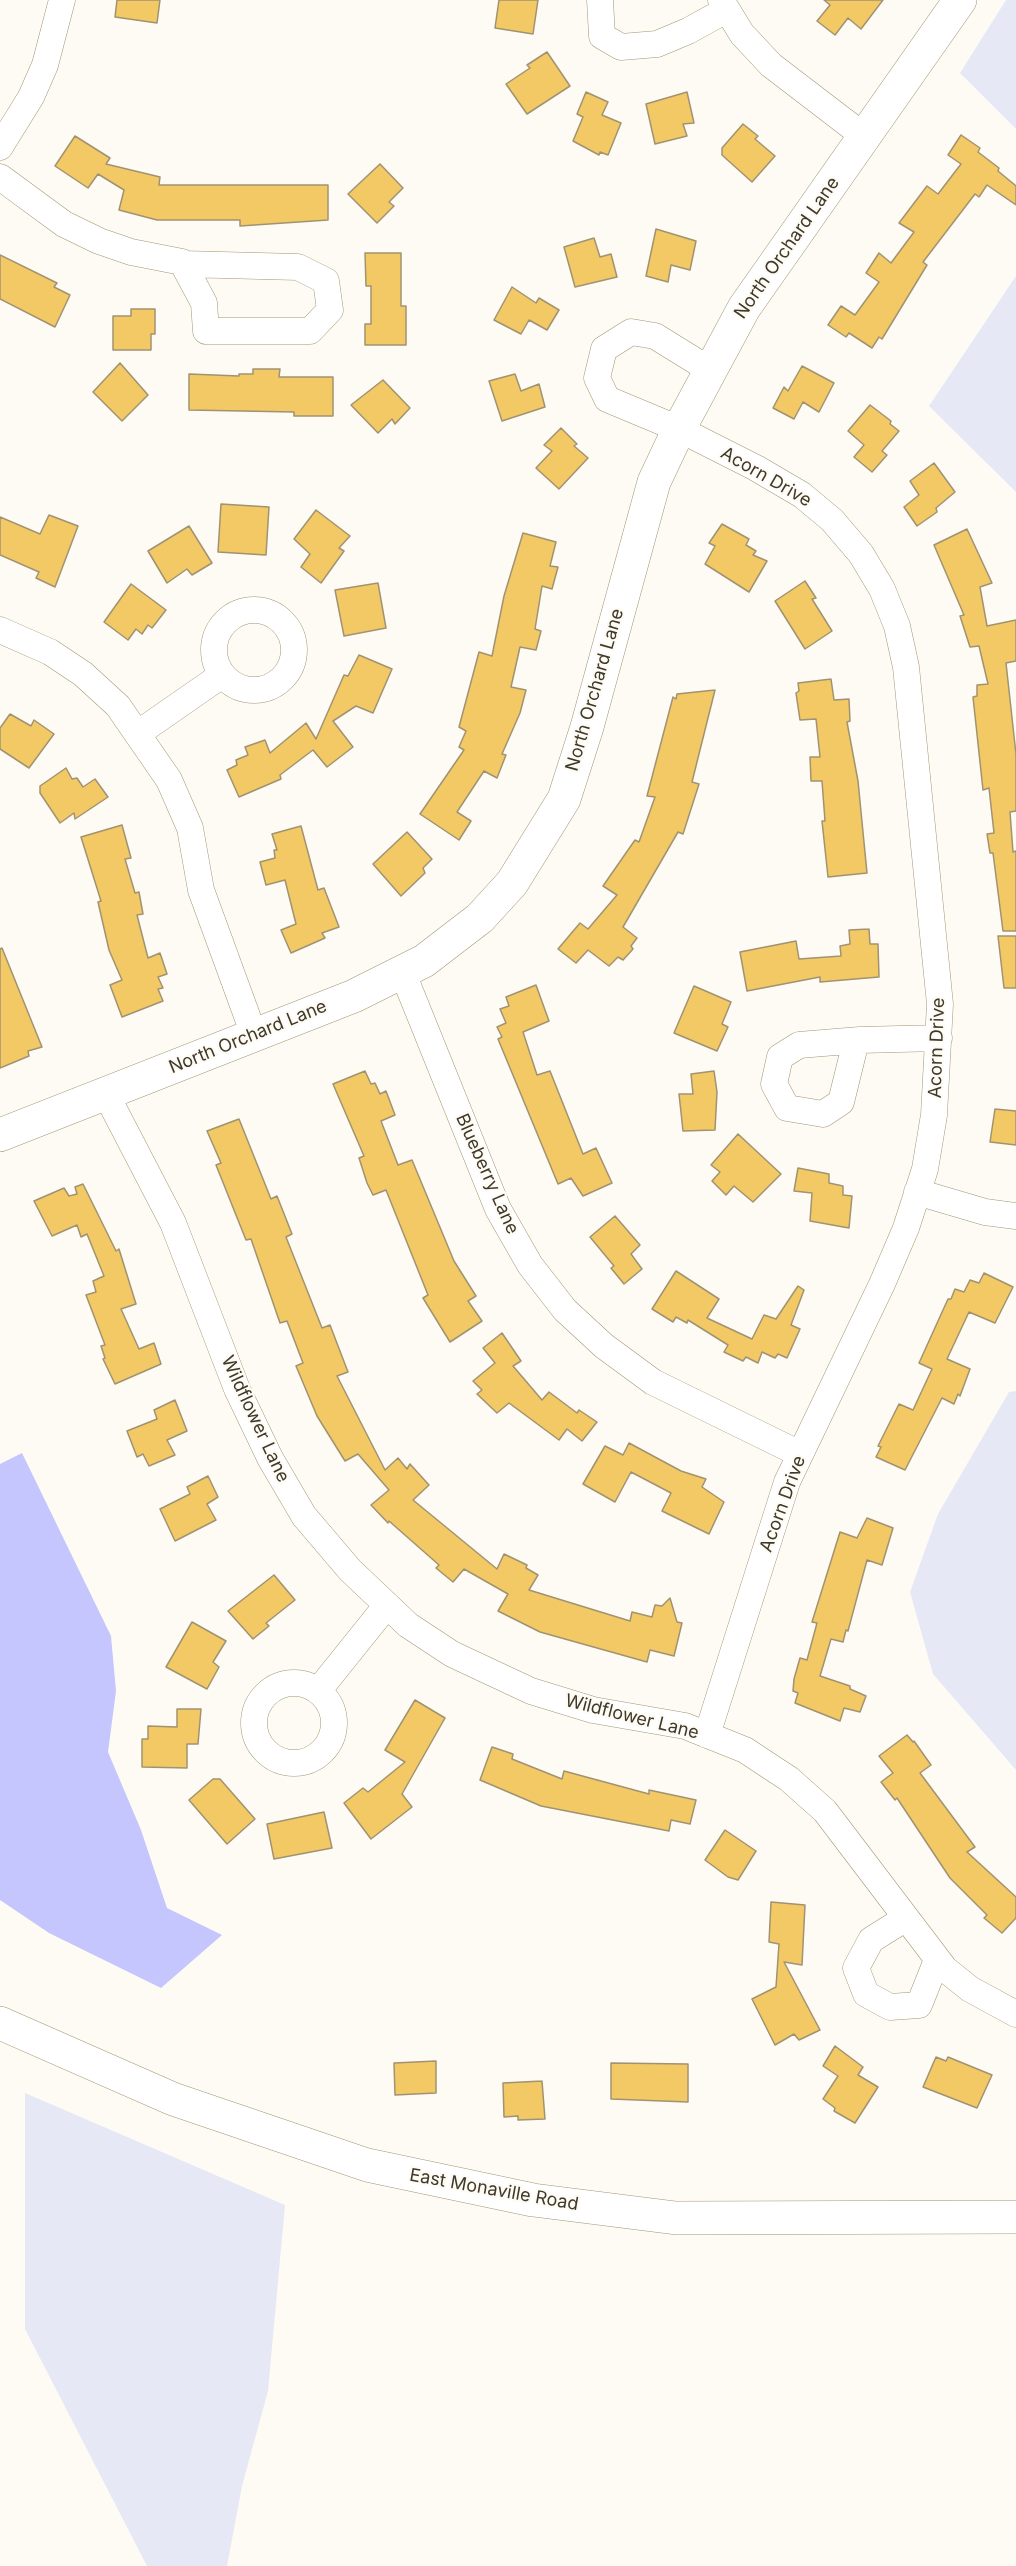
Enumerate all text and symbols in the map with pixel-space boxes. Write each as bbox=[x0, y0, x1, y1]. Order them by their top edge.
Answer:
street label: North Orchard Lane bbox=[730, 173, 844, 323]
street label: Acorn Drive bbox=[717, 442, 815, 512]
street label: North Orchard Lane bbox=[561, 606, 629, 774]
street label: North Orchard Lane bbox=[166, 995, 330, 1079]
street label: Acorn Drive bbox=[924, 997, 950, 1099]
street label: Blueberry Lane bbox=[451, 1110, 523, 1238]
street label: Wildflower Lane bbox=[216, 1352, 294, 1486]
street label: Acorn Drive bbox=[756, 1453, 810, 1555]
street label: Wildflower Lane bbox=[563, 1690, 701, 1744]
street label: East Monaville Road bbox=[408, 2165, 580, 2215]

